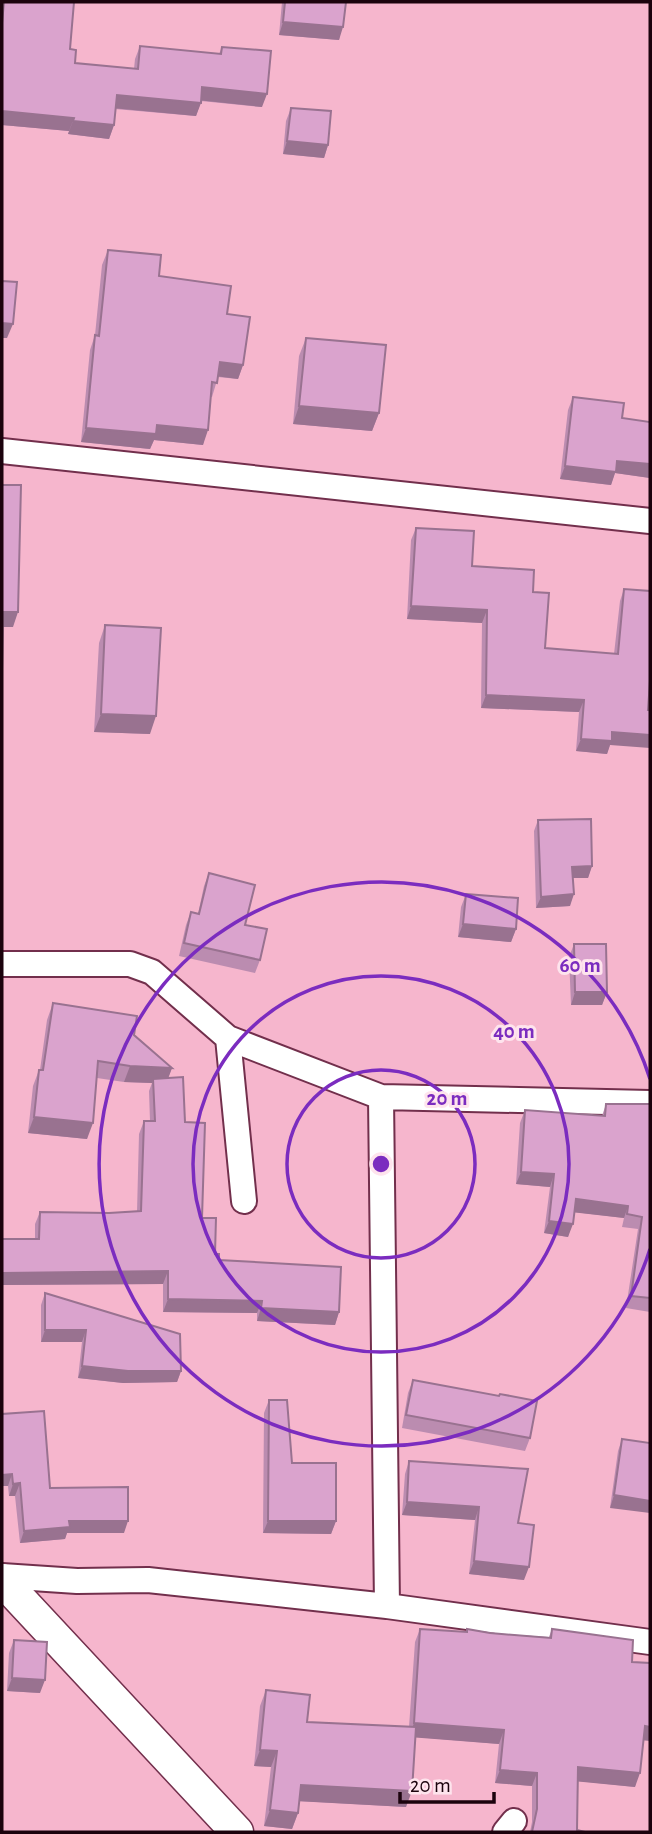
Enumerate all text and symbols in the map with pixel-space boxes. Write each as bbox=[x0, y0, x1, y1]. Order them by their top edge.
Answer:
text: 60 m bbox=[559, 955, 601, 976]
text: 40 m bbox=[493, 1021, 535, 1042]
text: 20 m bbox=[427, 1088, 467, 1109]
centre of rings bbox=[369, 1152, 393, 1176]
scale bar bbox=[400, 1760, 494, 1804]
text: 20 m bbox=[410, 1775, 451, 1796]

